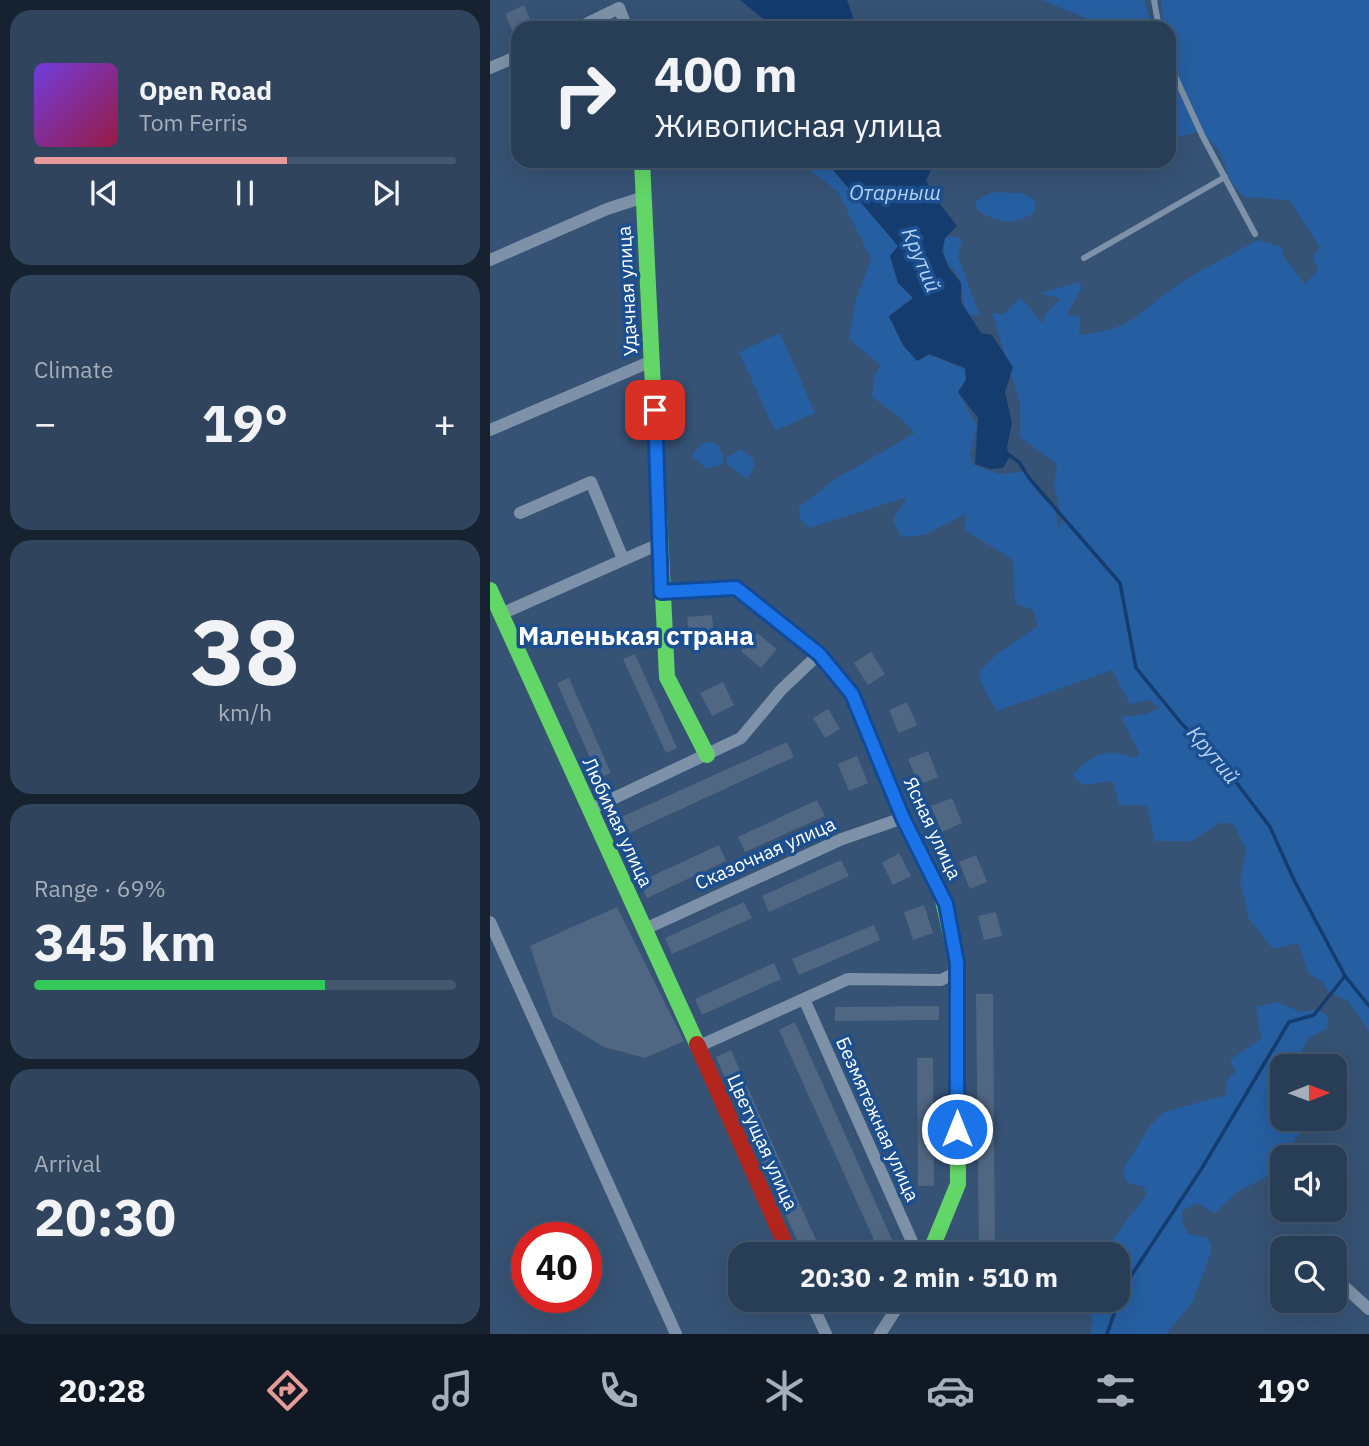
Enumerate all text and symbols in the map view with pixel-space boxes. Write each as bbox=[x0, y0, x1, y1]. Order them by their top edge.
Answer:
text: 400 m bbox=[654, 42, 798, 105]
icon: right bbox=[539, 49, 630, 140]
text: Open Road bbox=[139, 73, 272, 107]
text: Живописная улица bbox=[654, 104, 942, 146]
text: Tom Ferris bbox=[139, 107, 248, 137]
icon: previous bbox=[85, 174, 123, 212]
icon: pause bbox=[226, 174, 264, 212]
icon: next bbox=[367, 174, 405, 212]
water label: Отарныш bbox=[849, 178, 941, 206]
water label: Крутий bbox=[896, 223, 948, 296]
street label: Удачная улица bbox=[612, 225, 642, 357]
text: Climate bbox=[34, 354, 113, 384]
pin bbox=[625, 380, 685, 440]
text: 19° bbox=[202, 389, 288, 456]
icon: arrive bbox=[636, 391, 674, 429]
text: − bbox=[34, 398, 57, 447]
text: + bbox=[433, 398, 456, 447]
text: 38 bbox=[190, 592, 300, 710]
district label: Маленькая страна bbox=[518, 618, 754, 652]
text: km/h bbox=[218, 697, 272, 727]
water label: Крутий bbox=[1181, 719, 1246, 789]
street label: Любимая улица bbox=[577, 753, 659, 891]
street label: Ясная улица bbox=[899, 773, 967, 883]
street label: Сказочная улица bbox=[691, 811, 839, 895]
text: Range · 69% bbox=[34, 873, 166, 903]
text: 345 km bbox=[34, 908, 216, 975]
street label: Безмятежная улица bbox=[831, 1033, 925, 1205]
north arrow bbox=[1270, 1054, 1348, 1130]
map controls bbox=[1270, 1054, 1347, 1313]
street label: Цветущая улица bbox=[722, 1070, 804, 1214]
position arrow bbox=[920, 1092, 994, 1166]
button: sound bbox=[1270, 1145, 1347, 1222]
text: Arrival bbox=[34, 1148, 101, 1178]
text: 20:30 bbox=[34, 1183, 176, 1250]
speed limit sign: 40 bbox=[511, 1222, 602, 1313]
button: search bbox=[1270, 1236, 1347, 1313]
text: 20:30 · 2 min · 510 m bbox=[800, 1260, 1058, 1294]
icon: directions bbox=[263, 1366, 312, 1415]
icon: music bbox=[428, 1366, 477, 1415]
icon: phone bbox=[594, 1366, 643, 1415]
icon: climate bbox=[760, 1366, 809, 1415]
icon: car bbox=[926, 1366, 975, 1415]
icon: filters bbox=[1091, 1366, 1140, 1415]
text: 20:28 bbox=[58, 1369, 146, 1411]
text: 19° bbox=[1257, 1369, 1311, 1411]

